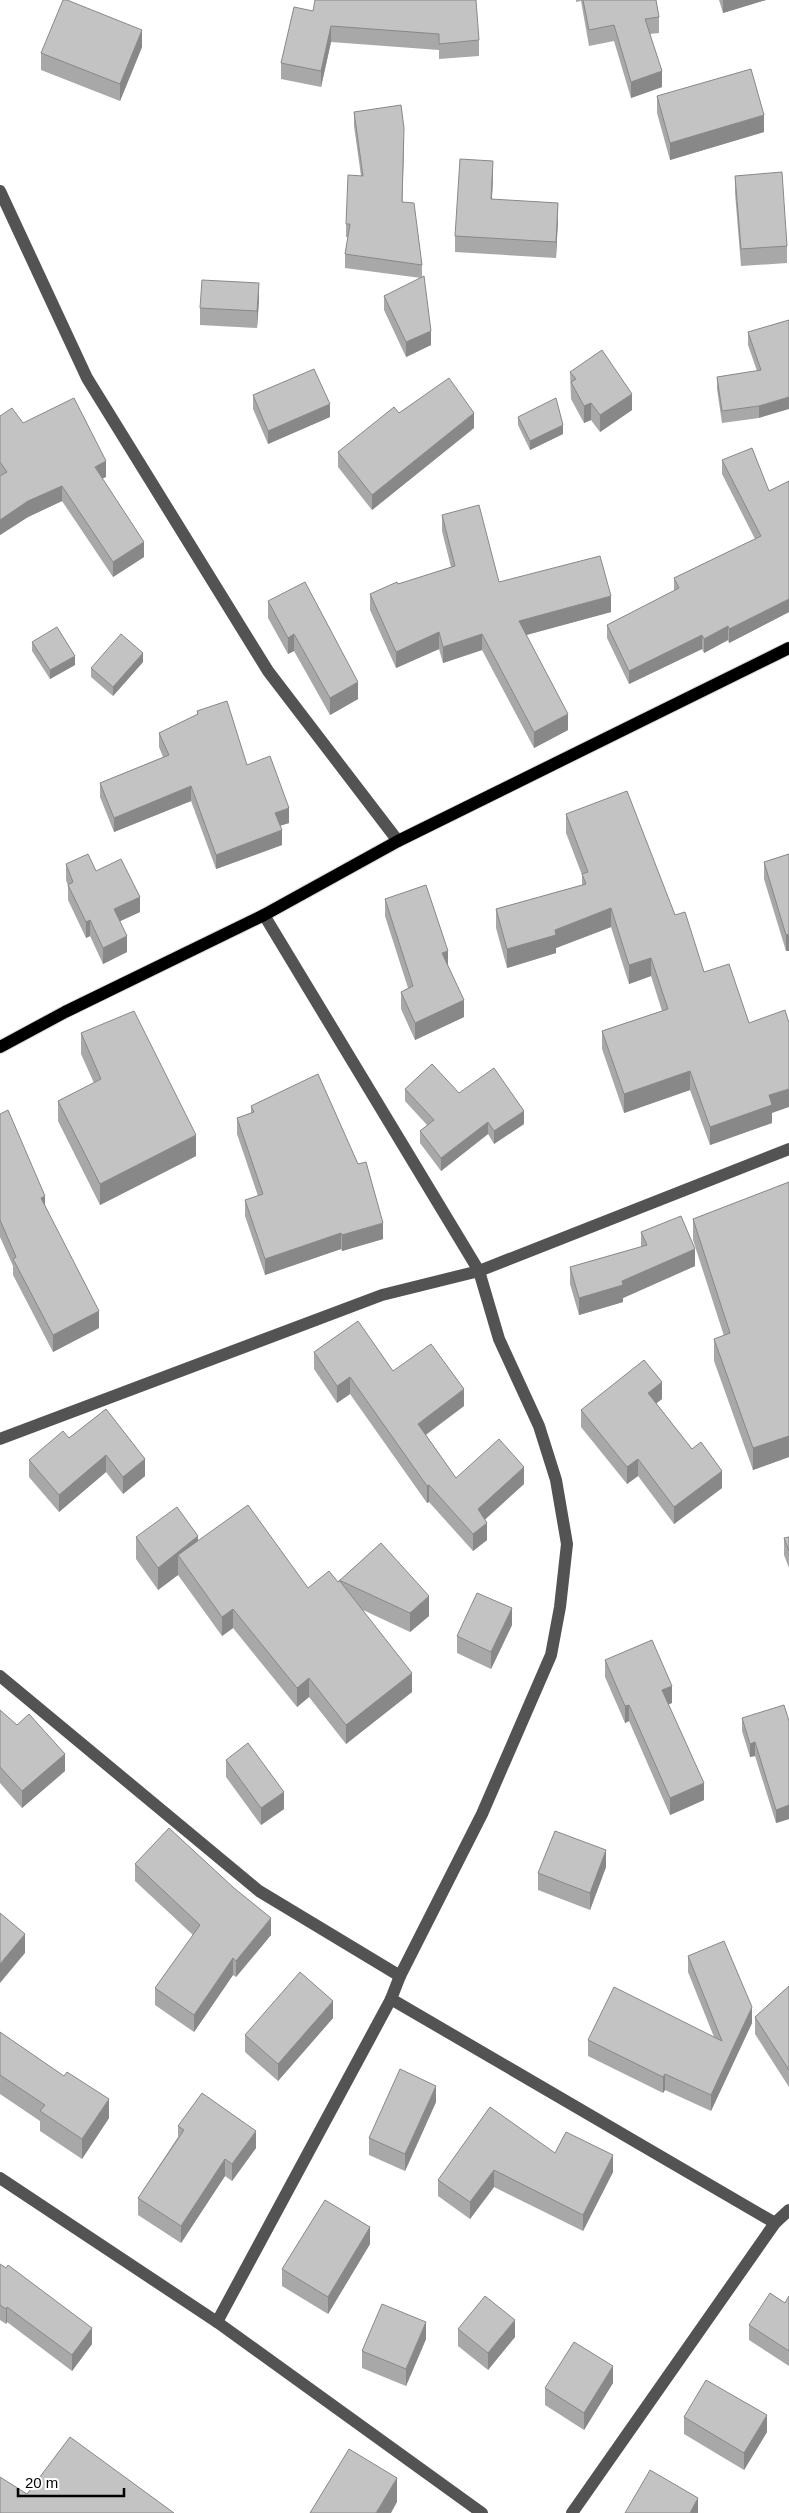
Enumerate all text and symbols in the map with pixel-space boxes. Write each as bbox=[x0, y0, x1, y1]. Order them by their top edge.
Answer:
scale bar bbox=[18, 2466, 124, 2498]
text: 20 m bbox=[25, 2474, 58, 2491]

